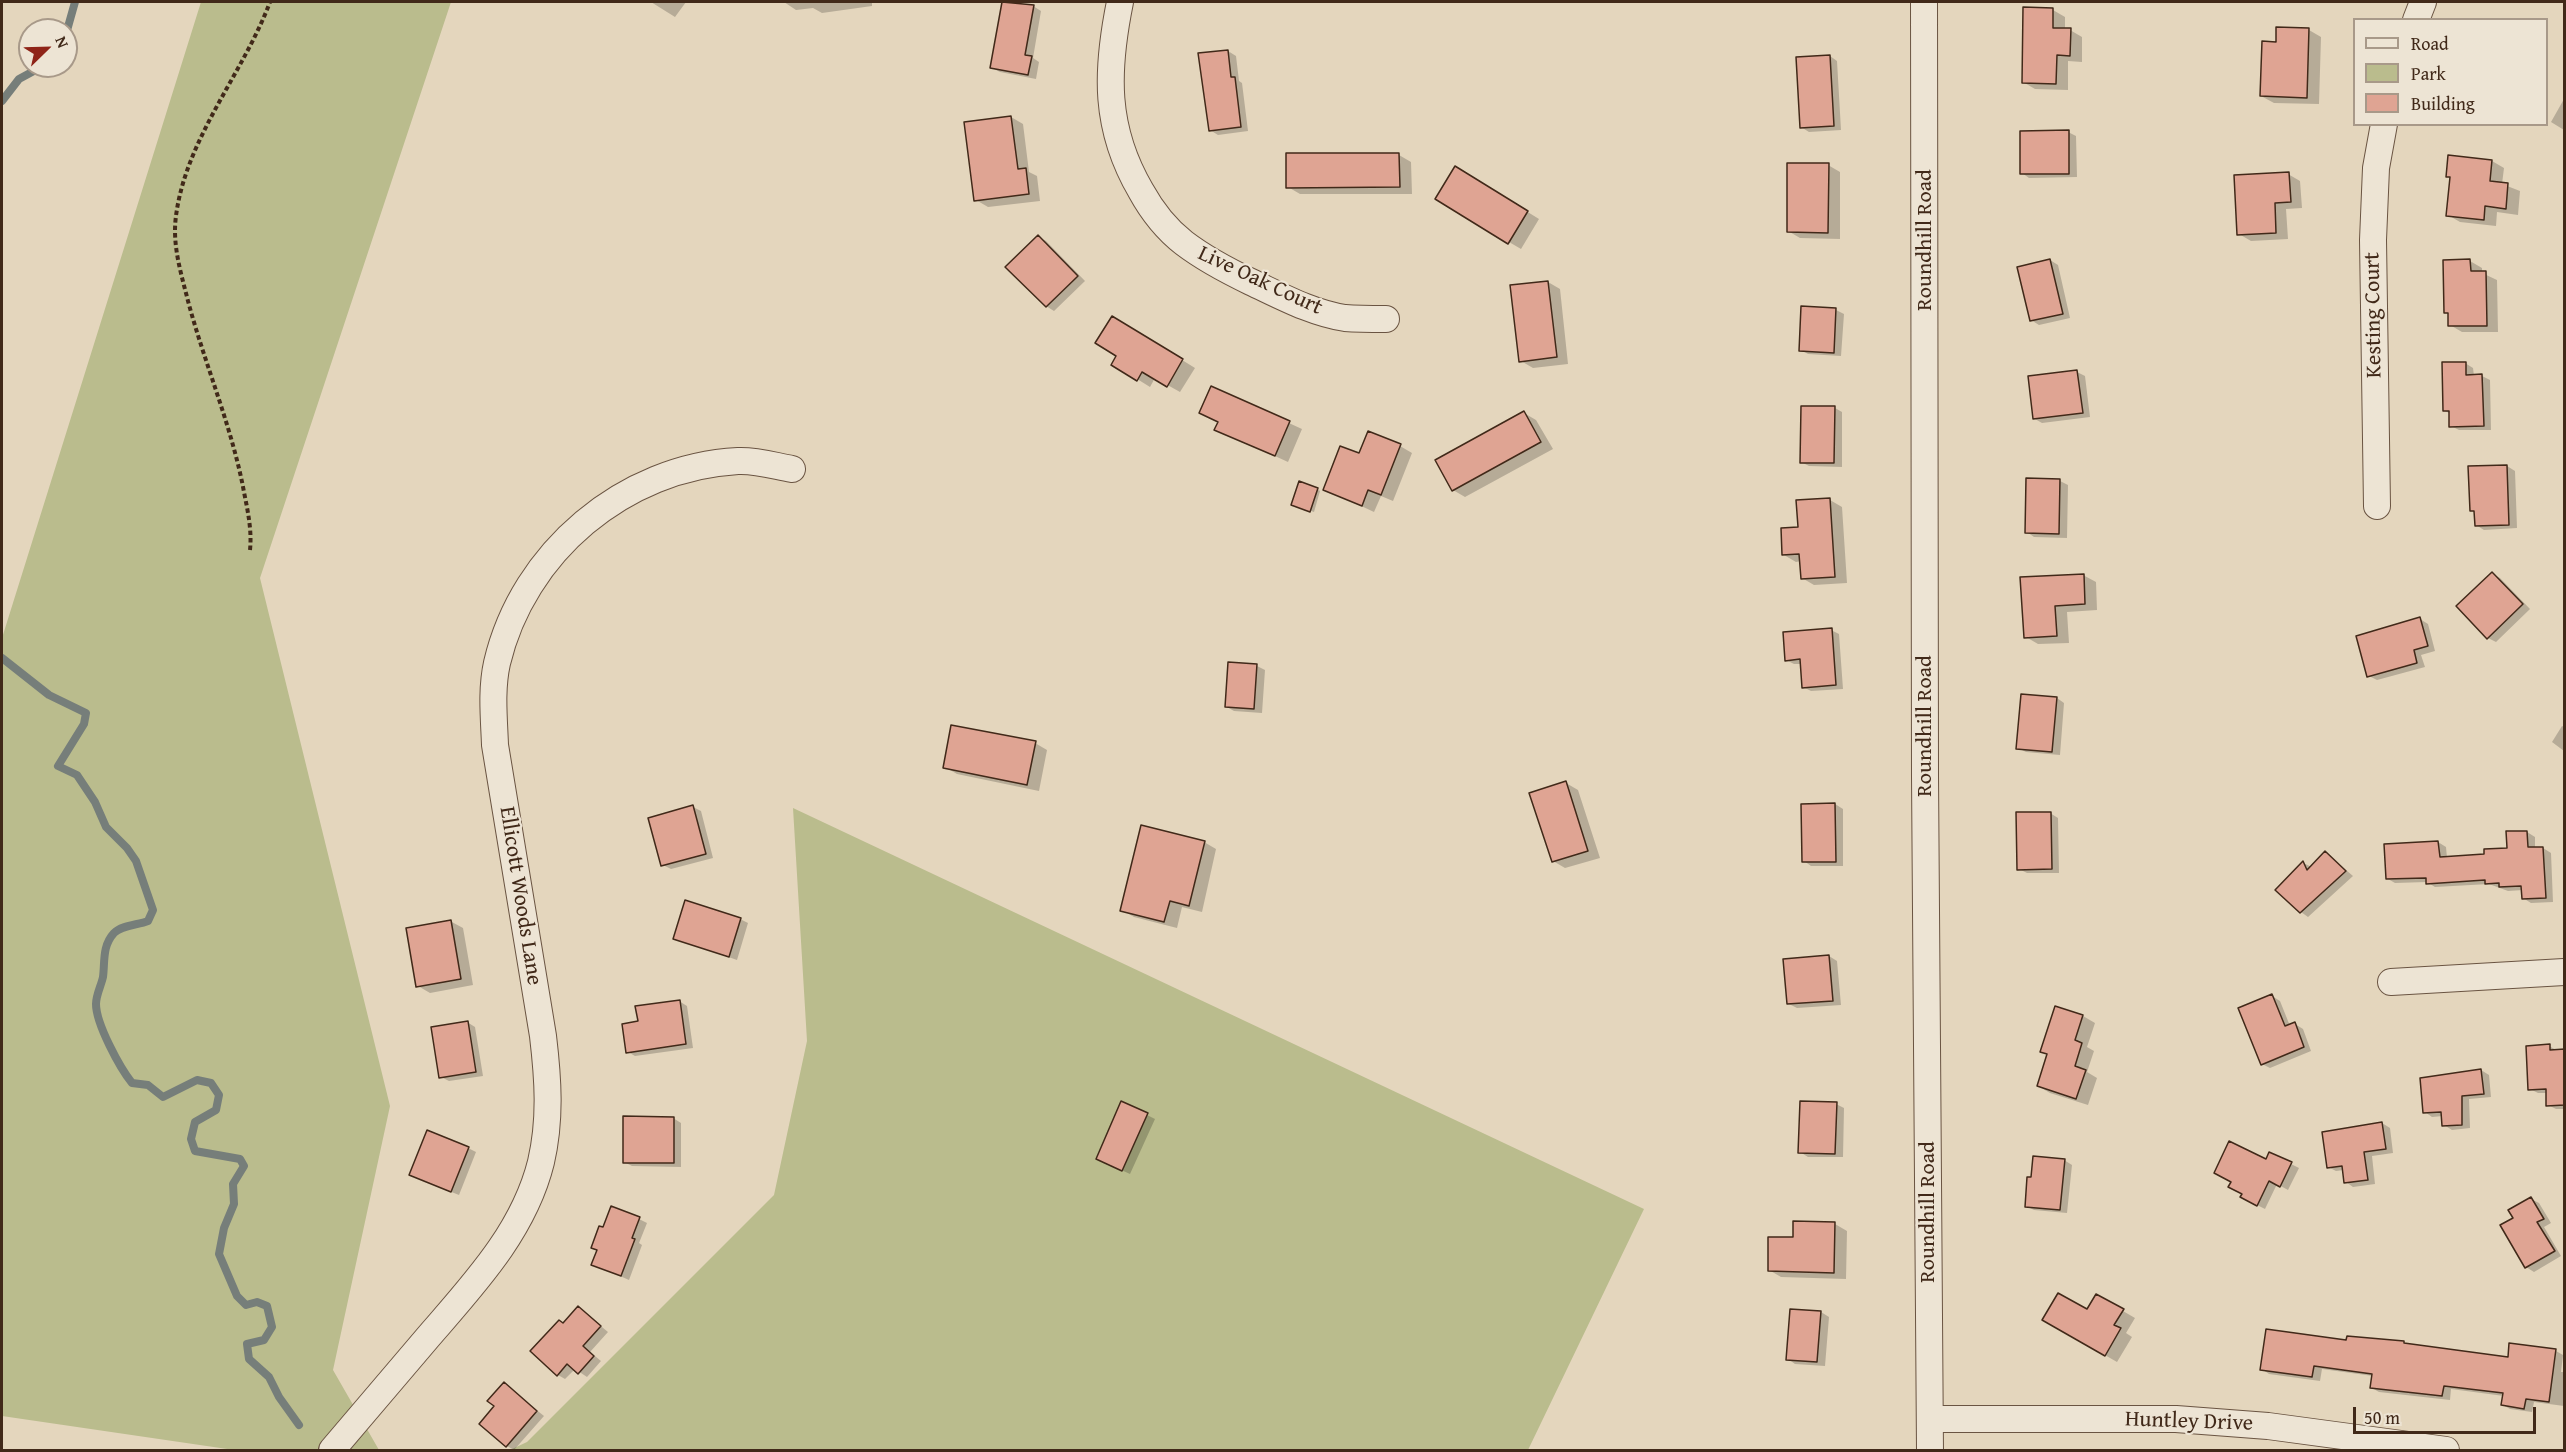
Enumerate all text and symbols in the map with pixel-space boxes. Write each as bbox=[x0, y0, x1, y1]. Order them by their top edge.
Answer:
north arrow bbox=[18, 18, 78, 78]
legend bbox=[2353, 18, 2548, 126]
text: Road bbox=[2411, 30, 2449, 57]
text: N bbox=[50, 32, 76, 51]
text: Park bbox=[2411, 60, 2446, 87]
text: Building bbox=[2411, 90, 2475, 117]
street label: Roundhill Road bbox=[1912, 169, 1938, 311]
street label: Live Oak Court bbox=[1194, 241, 1326, 321]
street label: Kesting Court bbox=[2360, 252, 2388, 378]
street label: Roundhill Road bbox=[1912, 655, 1938, 797]
street label: Ellicott Woods Lane bbox=[493, 805, 547, 987]
street label: Roundhill Road bbox=[1915, 1141, 1941, 1283]
scale bar bbox=[2356, 1395, 2539, 1433]
text: 50 m bbox=[2364, 1404, 2400, 1431]
street label: Huntley Drive bbox=[2124, 1407, 2254, 1437]

